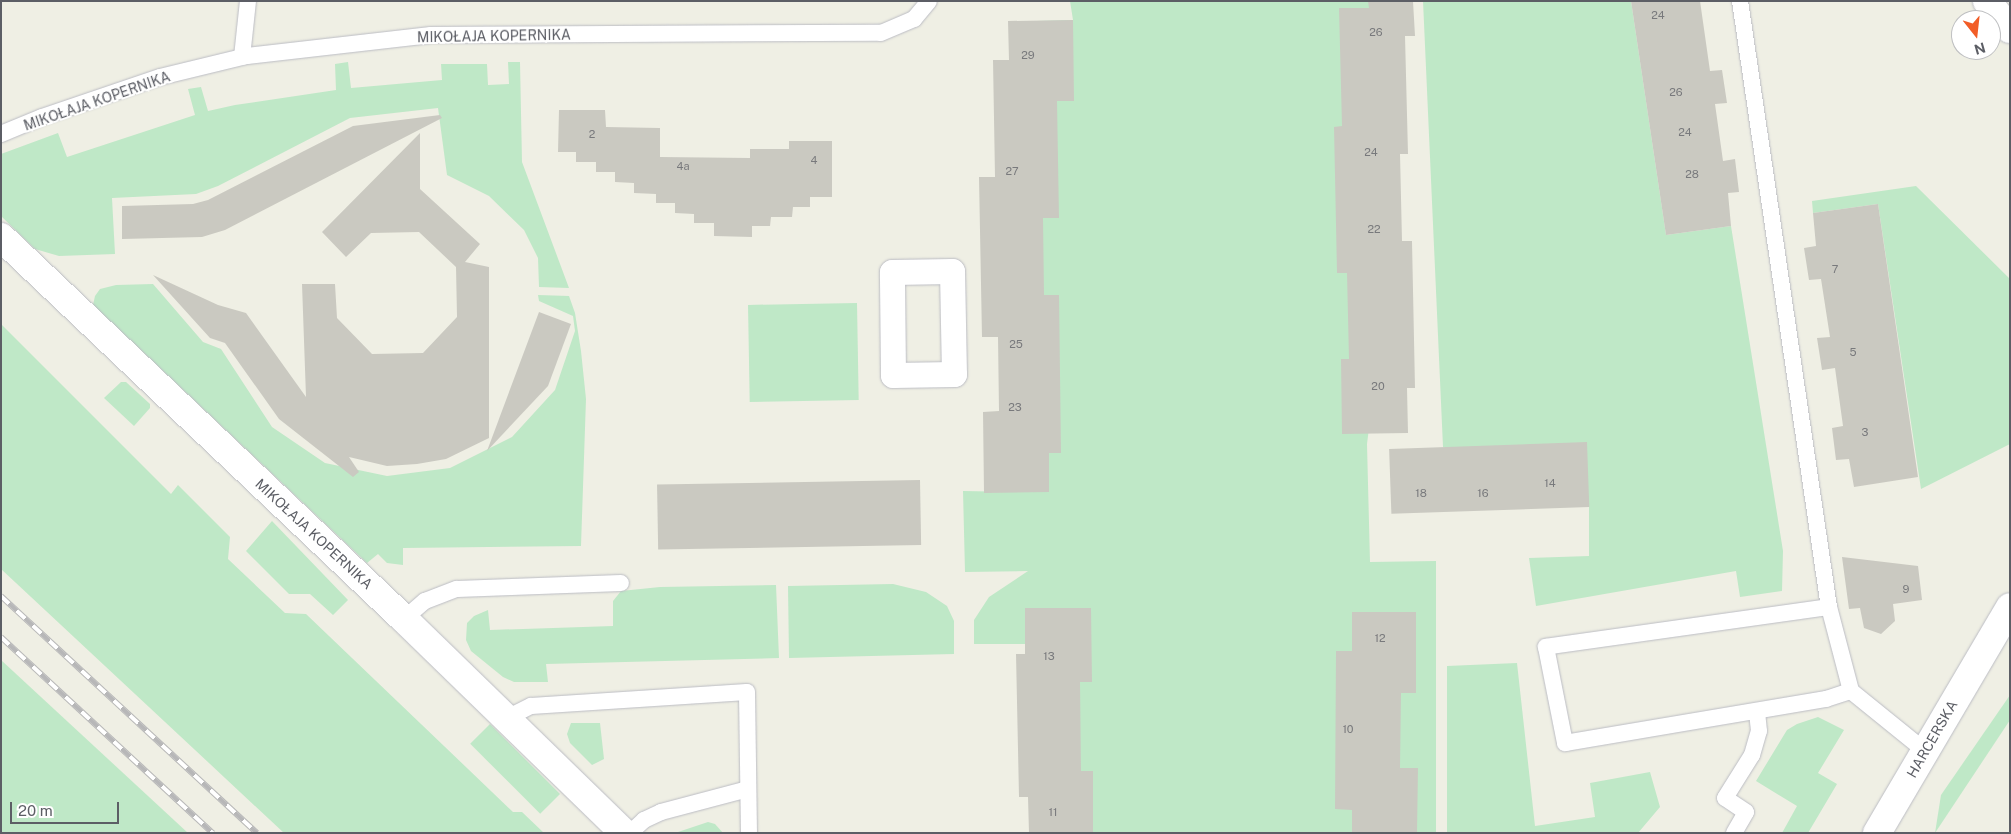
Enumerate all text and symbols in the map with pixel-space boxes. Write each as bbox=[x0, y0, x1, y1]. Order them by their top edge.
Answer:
house number: 24 bbox=[1651, 8, 1665, 22]
north arrow bbox=[1951, 10, 2001, 60]
house number: 26 bbox=[1369, 25, 1383, 39]
street label: MIKOŁAJA KOPERNIKA bbox=[417, 26, 571, 46]
text: N bbox=[1972, 39, 1987, 58]
house number: 29 bbox=[1021, 48, 1035, 62]
street label: MIKOŁAJA KOPERNIKA bbox=[21, 68, 173, 134]
house number: 26 bbox=[1669, 85, 1683, 99]
house number: 24 bbox=[1678, 125, 1692, 139]
house number: 2 bbox=[589, 127, 595, 141]
house number: 24 bbox=[1364, 145, 1378, 159]
house number: 4 bbox=[811, 153, 817, 167]
house number: 4a bbox=[677, 159, 689, 173]
house number: 27 bbox=[1005, 164, 1019, 178]
house number: 28 bbox=[1685, 167, 1699, 181]
house number: 22 bbox=[1367, 222, 1381, 236]
house number: 7 bbox=[1832, 262, 1838, 276]
house number: 25 bbox=[1009, 337, 1023, 351]
house number: 5 bbox=[1849, 345, 1857, 359]
house number: 20 bbox=[1371, 379, 1385, 393]
house number: 23 bbox=[1008, 400, 1022, 414]
house number: 3 bbox=[1862, 425, 1868, 439]
street label: MIKOŁAJA KOPERNIKA bbox=[252, 475, 376, 593]
house number: 14 bbox=[1544, 476, 1556, 490]
house number: 18 bbox=[1415, 486, 1427, 500]
house number: 16 bbox=[1477, 486, 1489, 500]
house number: 9 bbox=[1903, 582, 1909, 596]
house number: 12 bbox=[1374, 631, 1386, 645]
house number: 13 bbox=[1043, 649, 1055, 663]
street label: HARCERSKA bbox=[1903, 697, 1961, 781]
house number: 10 bbox=[1342, 722, 1354, 736]
scale bar bbox=[12, 792, 121, 824]
text: 20 m bbox=[18, 802, 53, 819]
house number: 11 bbox=[1049, 805, 1057, 819]

